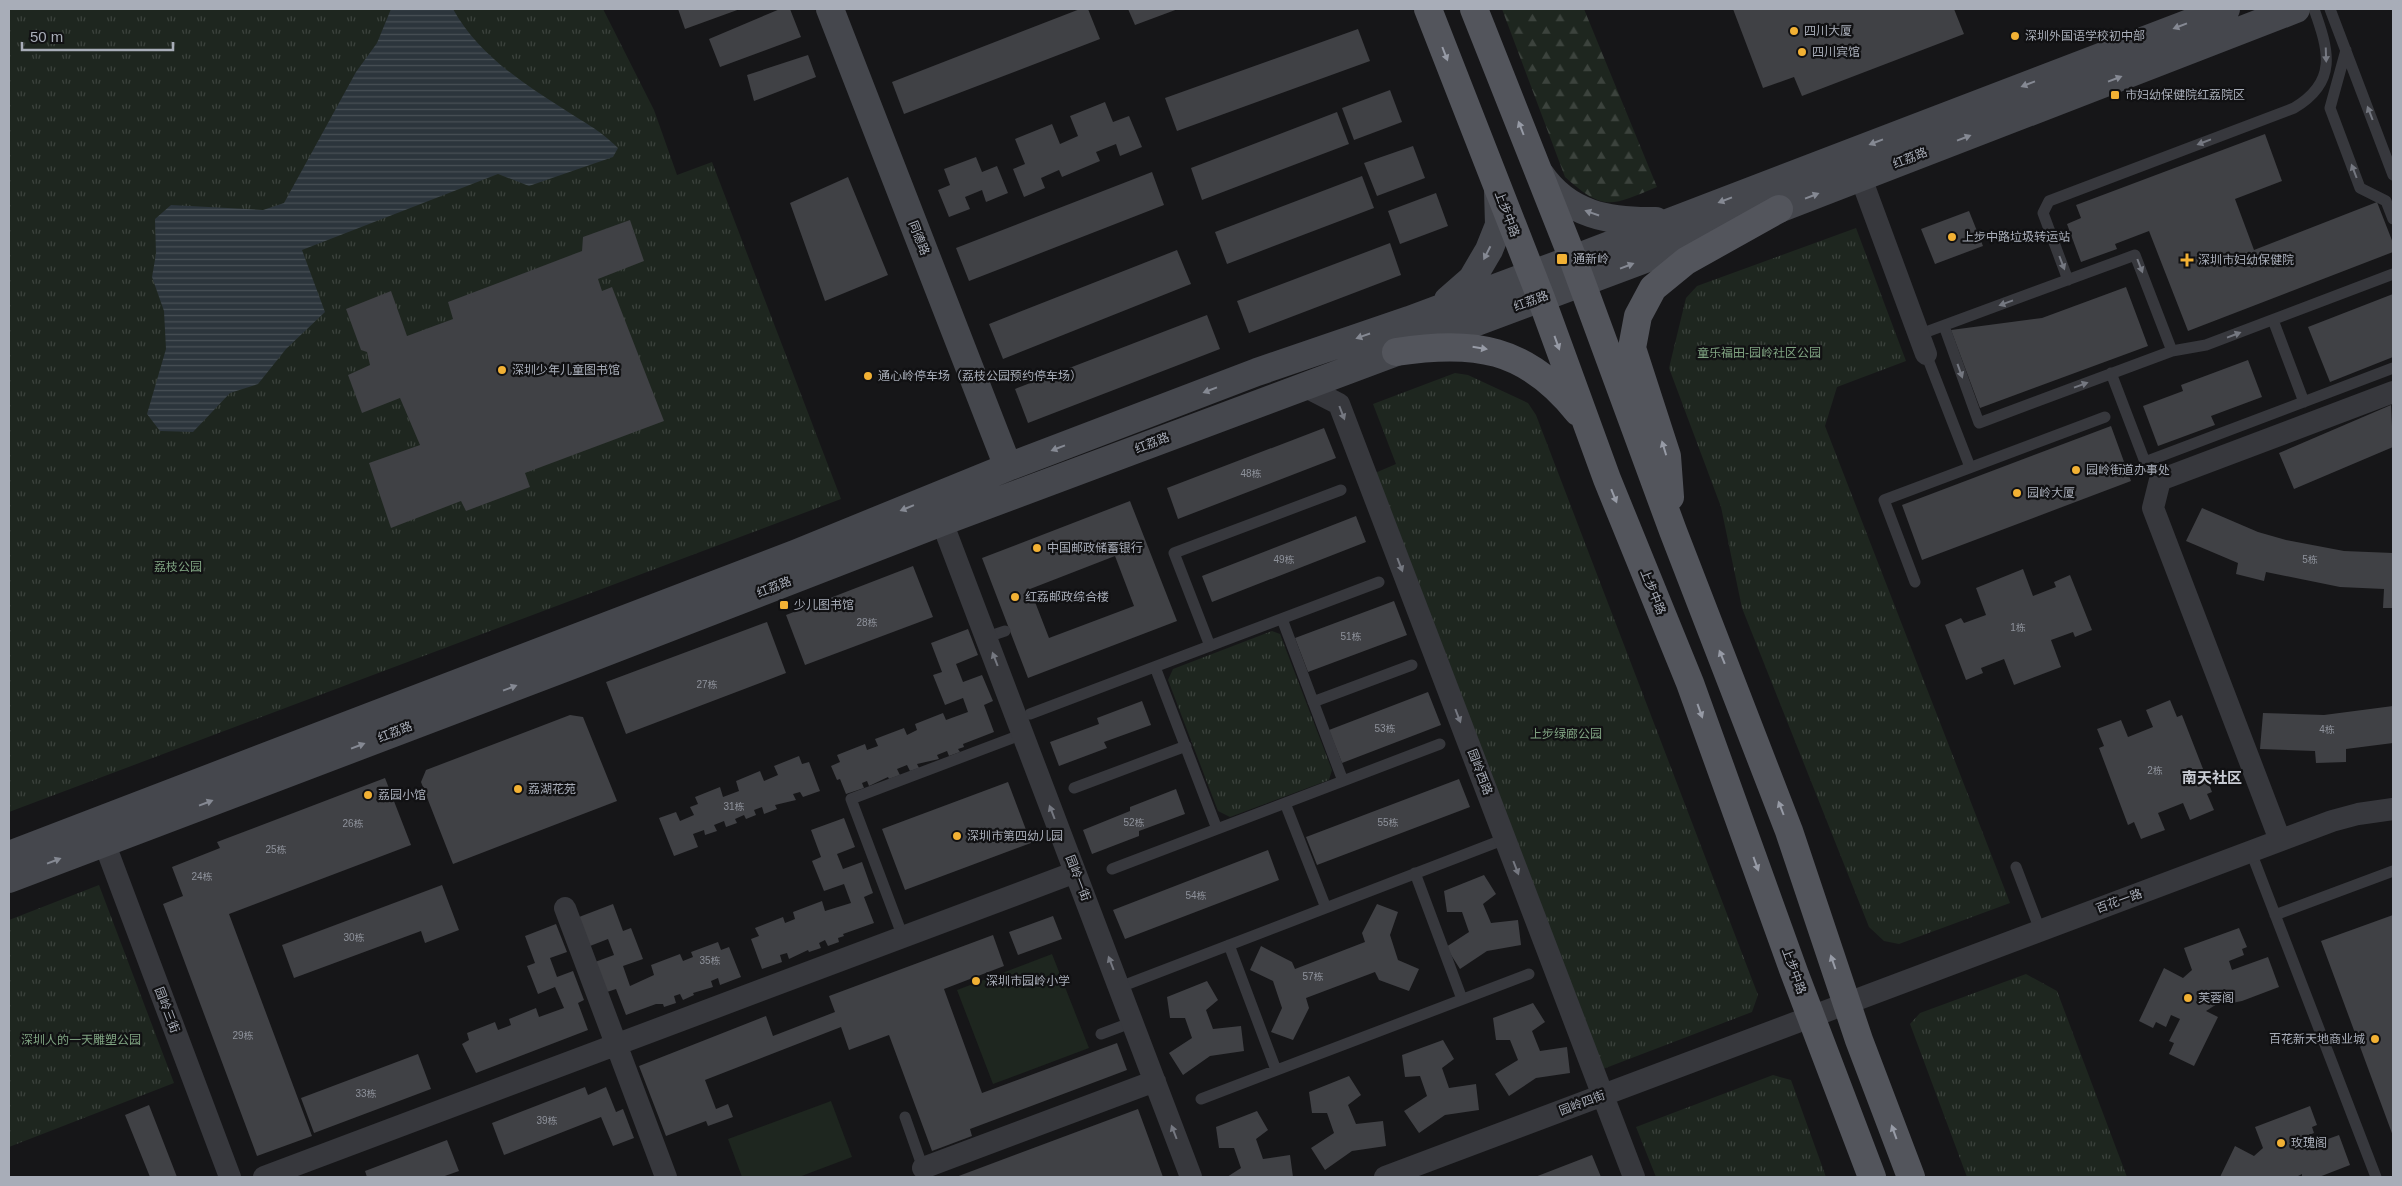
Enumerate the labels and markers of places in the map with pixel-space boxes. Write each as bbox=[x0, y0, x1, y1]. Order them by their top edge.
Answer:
place label: 四川大厦 bbox=[1804, 24, 1852, 38]
marker: 四川大厦 bbox=[1788, 25, 1800, 37]
place label: 深圳外国语学校初中部 bbox=[2025, 29, 2145, 43]
marker: 深圳外国语学校初中部 bbox=[2009, 30, 2021, 42]
place label: 四川宾馆 bbox=[1812, 45, 1860, 59]
marker: 四川宾馆 bbox=[1796, 46, 1808, 58]
place label: 市妇幼保健院红荔院区 bbox=[2125, 88, 2245, 102]
marker: 市妇幼保健院红荔院区 bbox=[2109, 89, 2121, 101]
place label: 上步中路垃圾转运站 bbox=[1962, 230, 2070, 244]
marker: 上步中路垃圾转运站 bbox=[1946, 231, 1958, 243]
marker: 通新岭 bbox=[1555, 252, 1569, 266]
place label: 通新岭 bbox=[1573, 252, 1609, 266]
marker: 深圳市妇幼保健院 bbox=[2180, 253, 2194, 267]
place label: 深圳市妇幼保健院 bbox=[2198, 253, 2294, 267]
place label: 深圳少年儿童图书馆 bbox=[512, 363, 620, 377]
marker: 深圳少年儿童图书馆 bbox=[496, 364, 508, 376]
place label: 通心岭停车场（荔枝公园预约停车场） bbox=[878, 369, 1082, 383]
marker: 通心岭停车场（荔枝公园预约停车场） bbox=[862, 370, 874, 382]
place label: 园岭街道办事处 bbox=[2086, 463, 2170, 477]
marker: 园岭街道办事处 bbox=[2070, 464, 2082, 476]
place label: 园岭大厦 bbox=[2027, 486, 2075, 500]
marker: 园岭大厦 bbox=[2011, 487, 2023, 499]
place label: 中国邮政储蓄银行 bbox=[1047, 541, 1143, 555]
marker: 中国邮政储蓄银行 bbox=[1031, 542, 1043, 554]
place label: 红荔邮政综合楼 bbox=[1025, 590, 1109, 604]
marker: 红荔邮政综合楼 bbox=[1009, 591, 1021, 603]
place label: 少儿图书馆 bbox=[794, 598, 854, 612]
marker: 少儿图书馆 bbox=[778, 599, 790, 611]
place label: 荔湖花苑 bbox=[528, 782, 576, 796]
marker: 荔湖花苑 bbox=[512, 783, 524, 795]
place label: 荔园小馆 bbox=[378, 788, 426, 802]
marker: 荔园小馆 bbox=[362, 789, 374, 801]
place label: 深圳市第四幼儿园 bbox=[967, 829, 1063, 843]
marker: 深圳市第四幼儿园 bbox=[951, 830, 963, 842]
place label: 深圳市园岭小学 bbox=[986, 974, 1070, 988]
marker: 深圳市园岭小学 bbox=[970, 975, 982, 987]
place label: 芙蓉阁 bbox=[2198, 991, 2234, 1005]
marker: 芙蓉阁 bbox=[2182, 992, 2194, 1004]
place label: 百花新天地商业城 bbox=[2269, 1032, 2365, 1046]
marker: 百花新天地商业城 bbox=[2369, 1033, 2381, 1045]
place label: 玫瑰阁 bbox=[2291, 1136, 2327, 1150]
marker: 玫瑰阁 bbox=[2275, 1137, 2287, 1149]

